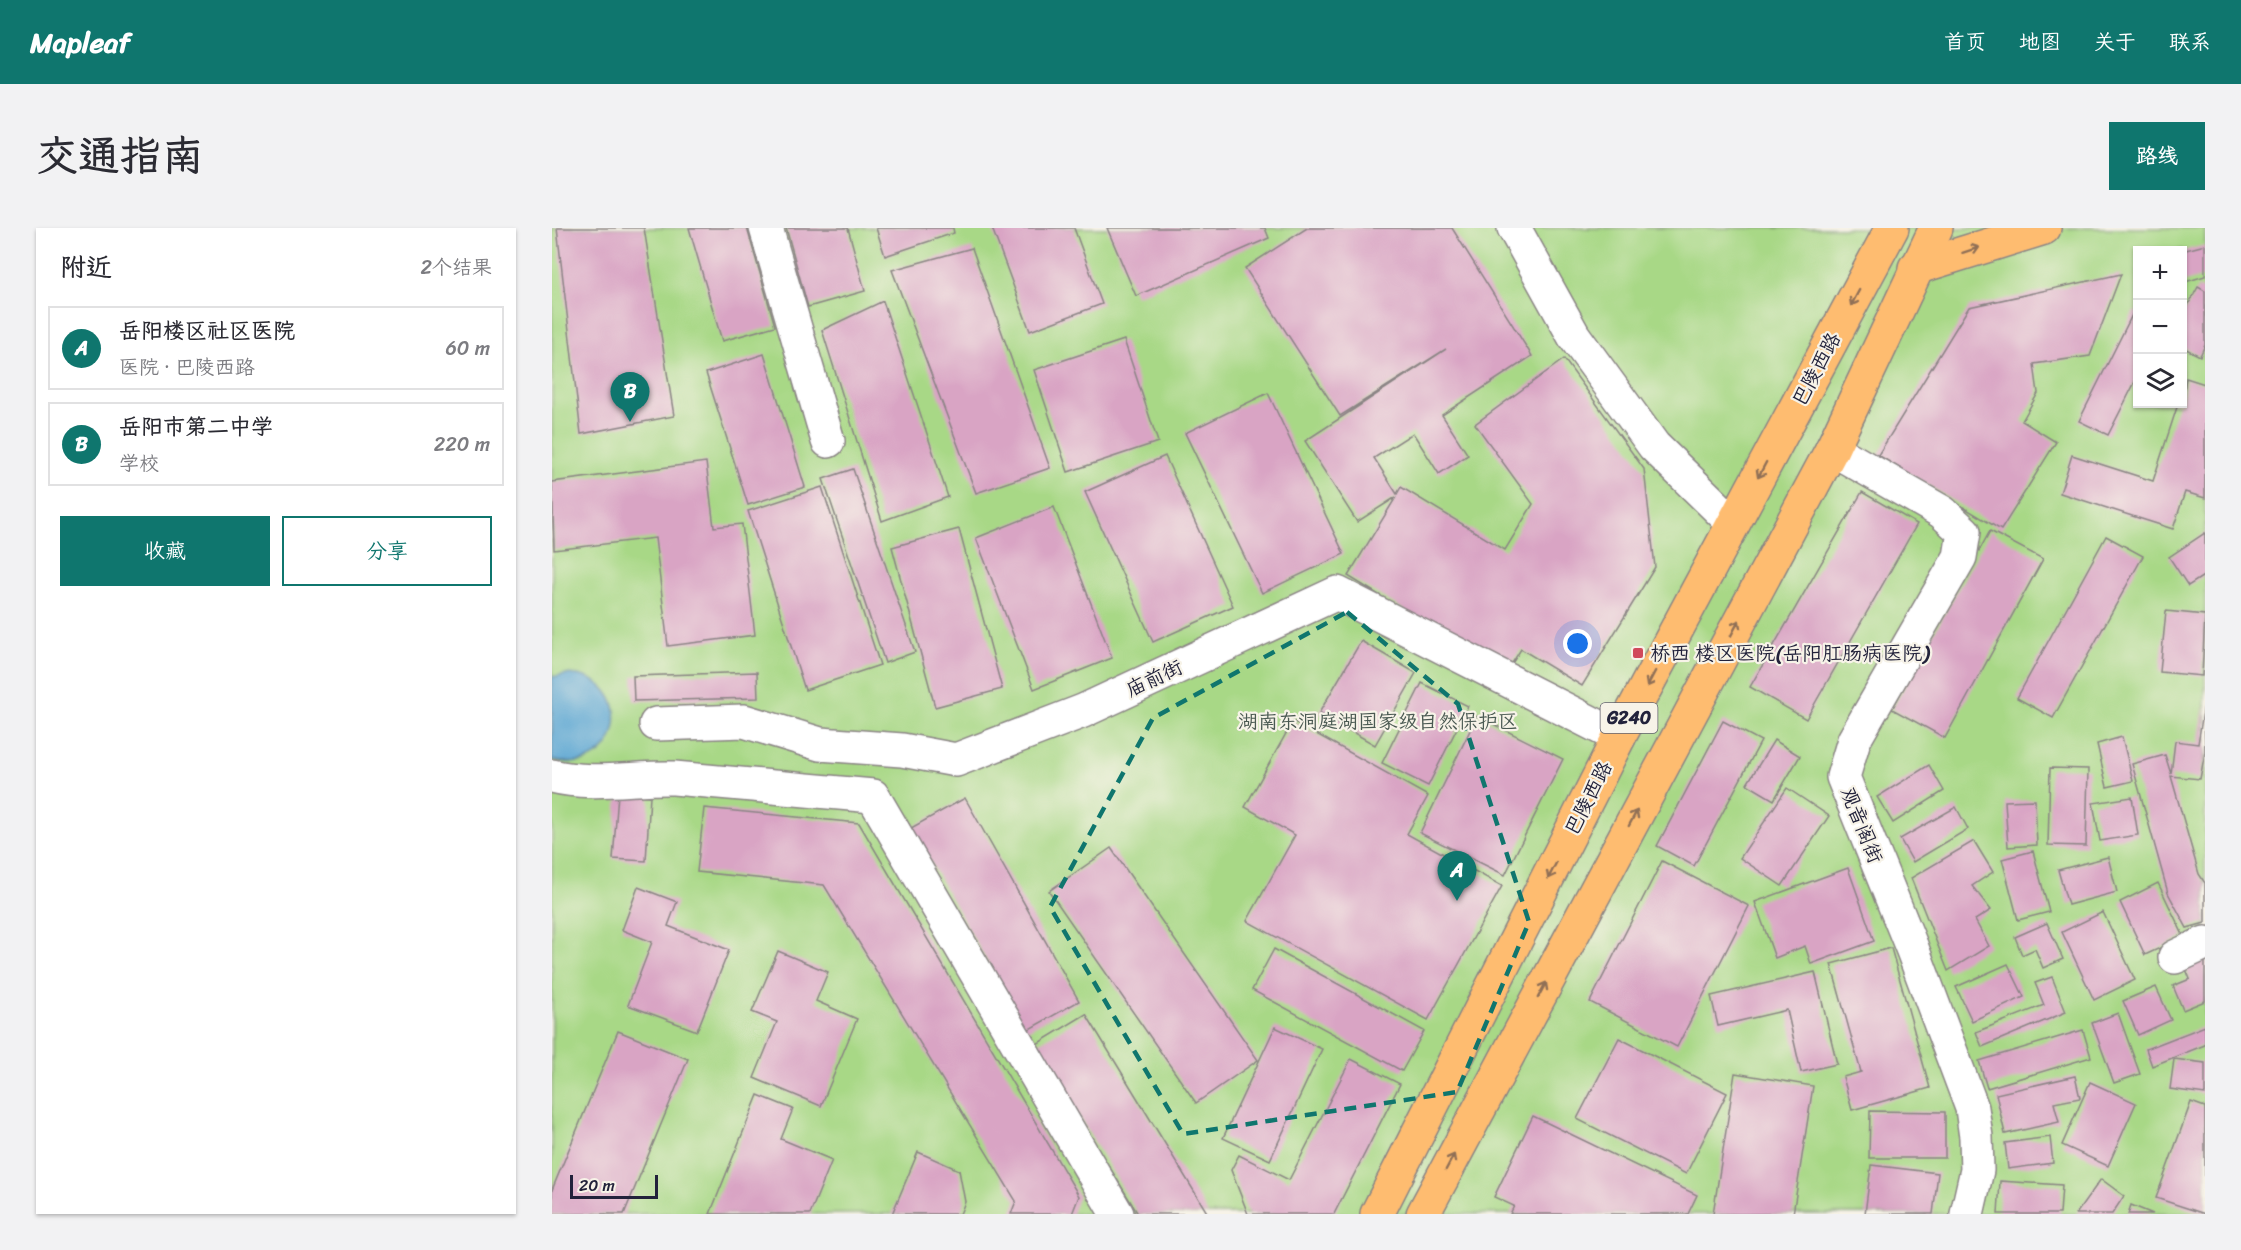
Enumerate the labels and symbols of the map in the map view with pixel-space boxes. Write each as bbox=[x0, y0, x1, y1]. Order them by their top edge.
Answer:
one-way arrow bbox=[1961, 244, 1980, 255]
one-way arrow bbox=[1849, 289, 1861, 306]
street label: 巴陵西路 bbox=[1782, 325, 1851, 413]
pin: B bbox=[610, 372, 650, 422]
one-way arrow bbox=[1756, 460, 1767, 478]
one-way arrow bbox=[1730, 619, 1741, 637]
your location bbox=[1563, 629, 1592, 658]
place label: 桥西 楼区医院(岳阳肛肠病医院) bbox=[1650, 636, 1930, 671]
marker: 桥西 楼区医院(岳阳肛肠病医院) bbox=[1631, 646, 1645, 660]
street label: 庙前街 bbox=[1120, 650, 1189, 707]
one-way arrow bbox=[1644, 669, 1656, 687]
road number: G240 bbox=[1600, 703, 1658, 733]
park label: 湖南东洞庭湖国家级自然保护区 bbox=[1238, 704, 1518, 739]
street label: 巴陵西路 bbox=[1555, 754, 1623, 842]
street label: 观音阁街 bbox=[1830, 782, 1893, 869]
one-way arrow bbox=[1627, 810, 1639, 827]
pin: A bbox=[1438, 852, 1476, 901]
one-way arrow bbox=[1545, 861, 1557, 879]
one-way arrow bbox=[1536, 982, 1548, 999]
one-way arrow bbox=[1445, 1154, 1456, 1172]
scale bar bbox=[570, 1172, 658, 1200]

